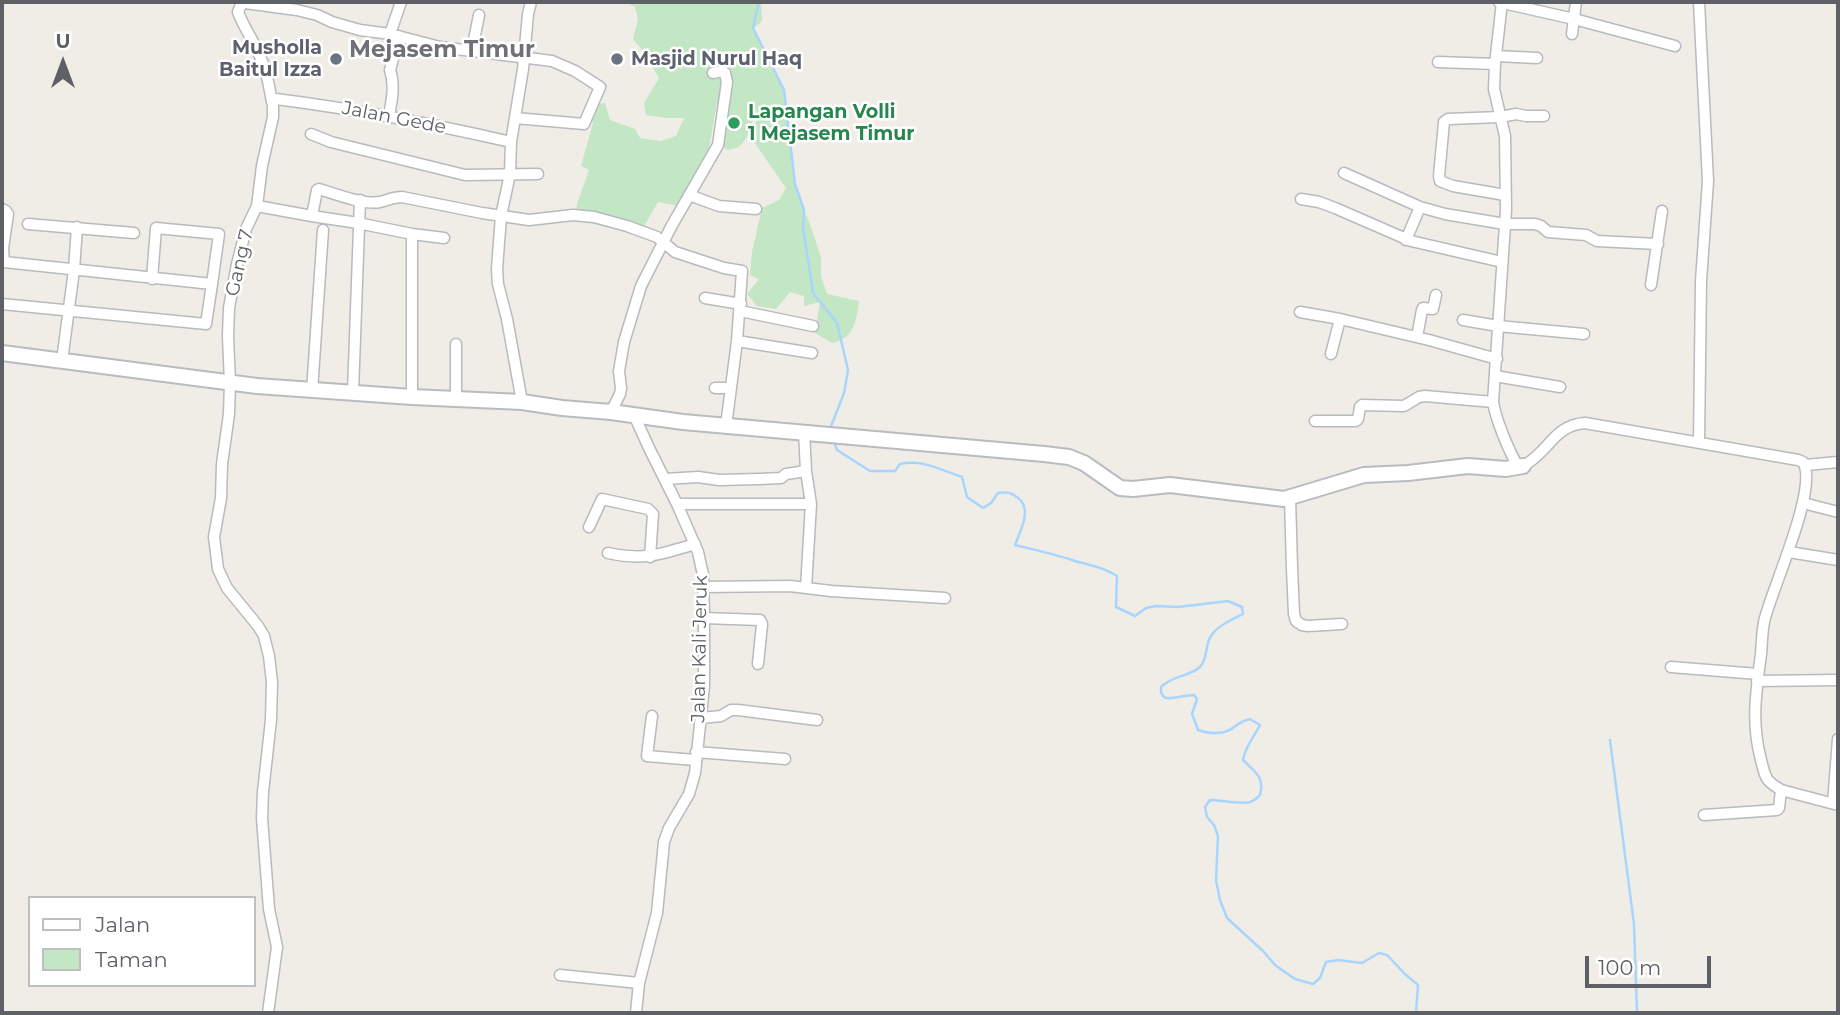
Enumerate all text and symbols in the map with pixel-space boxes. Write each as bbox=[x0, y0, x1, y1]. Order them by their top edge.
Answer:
north arrow bbox=[28, 28, 98, 98]
text: U bbox=[56, 30, 70, 53]
district label: Mejasem Timur bbox=[349, 36, 535, 64]
place label: Musholla Baitul Izza bbox=[219, 37, 322, 81]
place label: Masjid Nurul Haq bbox=[631, 48, 802, 70]
marker: Musholla Baitul Izza bbox=[328, 51, 344, 67]
marker: Masjid Nurul Haq bbox=[609, 51, 625, 67]
street label: Jalan Gede bbox=[340, 97, 448, 139]
place label: Lapangan Volli 1 Mejasem Timur bbox=[748, 101, 914, 145]
marker: Lapangan Volli 1 Mejasem Timur bbox=[726, 115, 742, 131]
street label: Gang 7 bbox=[221, 227, 259, 299]
street label: Jalan Kali Jeruk bbox=[687, 575, 713, 723]
legend bbox=[28, 896, 256, 987]
text: Jalan bbox=[95, 912, 150, 937]
scale bar bbox=[1588, 942, 1714, 986]
text: Taman bbox=[95, 947, 168, 972]
text: 100 m bbox=[1598, 955, 1661, 980]

